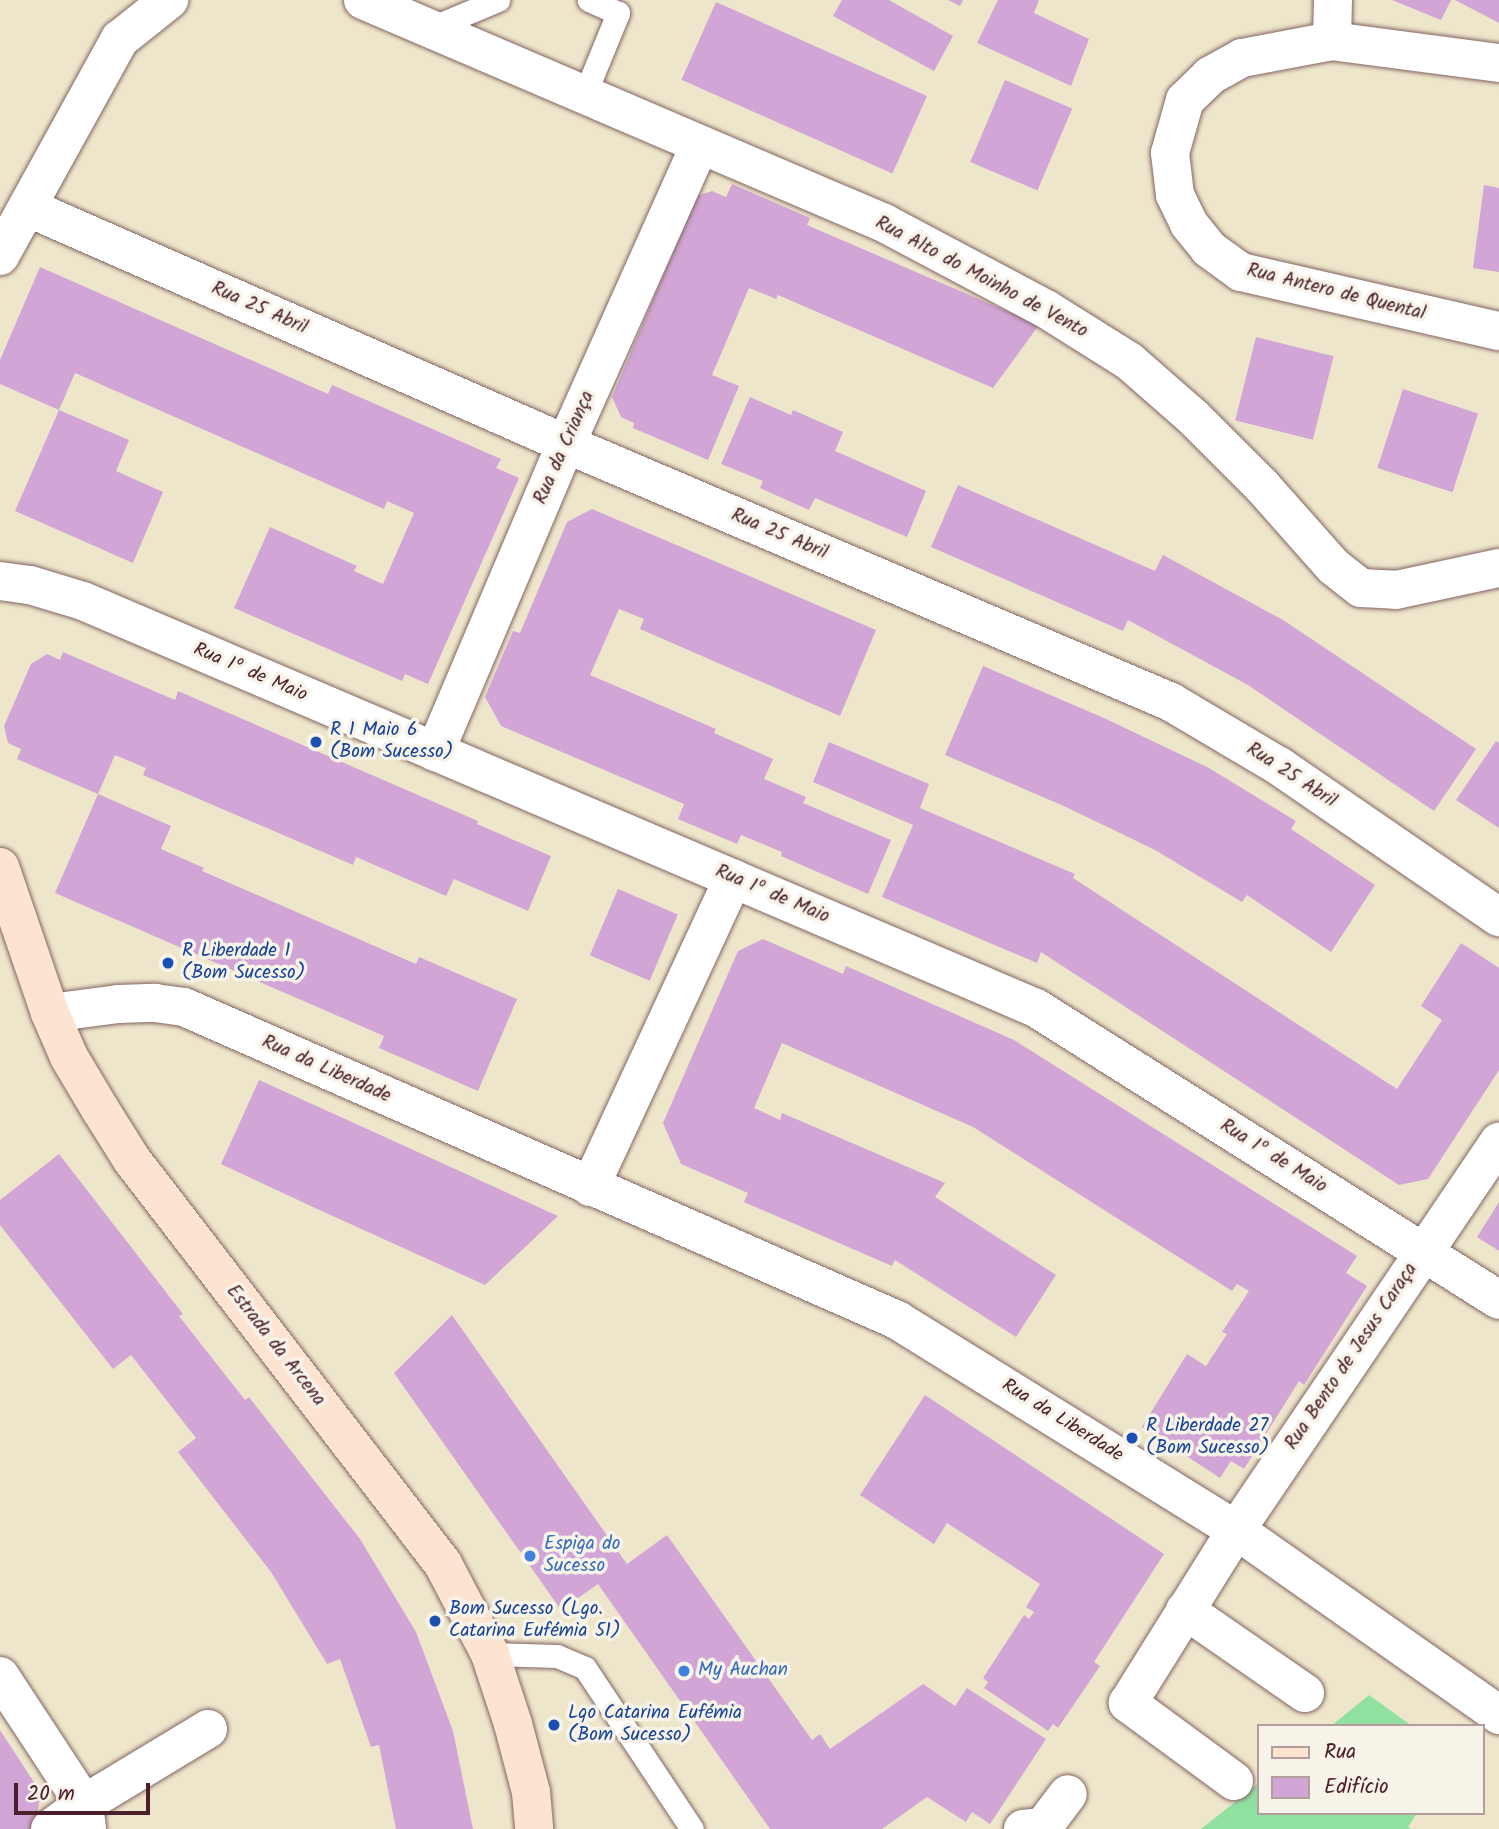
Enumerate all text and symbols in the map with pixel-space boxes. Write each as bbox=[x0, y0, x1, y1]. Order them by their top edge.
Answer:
street label: Rua Alto do Moinho de Vento bbox=[871, 212, 1091, 344]
street label: Rua Antero de Quental bbox=[1244, 260, 1428, 326]
street label: Rua 25 Abril bbox=[207, 278, 311, 340]
street label: Rua da Criança bbox=[530, 388, 600, 508]
street label: Rua 25 Abril bbox=[727, 504, 831, 566]
street label: Rua 1º de Maio bbox=[190, 639, 310, 707]
place label: R 1 Maio 6 (Bom Sucesso) bbox=[330, 720, 453, 764]
marker: R 1 Maio 6 (Bom Sucesso) bbox=[308, 734, 324, 750]
street label: Rua 25 Abril bbox=[1242, 738, 1340, 814]
street label: Rua 1º de Maio bbox=[712, 861, 832, 929]
place label: R Liberdade 1 (Bom Sucesso) bbox=[182, 941, 305, 985]
marker: R Liberdade 1 (Bom Sucesso) bbox=[160, 955, 176, 971]
street label: Rua da Liberdade bbox=[258, 1031, 394, 1109]
street label: Rua 1º de Maio bbox=[1215, 1115, 1331, 1199]
street label: Rua Bento de Jesus Caraça bbox=[1281, 1259, 1423, 1455]
street label: Estrada da Arcena bbox=[221, 1281, 329, 1411]
street label: Rua da Liberdade bbox=[997, 1375, 1127, 1467]
place label: R Liberdade 27 (Bom Sucesso) bbox=[1146, 1416, 1269, 1460]
marker: R Liberdade 27 (Bom Sucesso) bbox=[1124, 1430, 1140, 1446]
place label: Espiga do Sucesso bbox=[544, 1534, 620, 1578]
marker: Espiga do Sucesso bbox=[522, 1548, 538, 1564]
place label: Bom Sucesso (Lgo. Catarina Eufémia 51) bbox=[449, 1599, 621, 1643]
marker: Bom Sucesso (Lgo. Catarina Eufémia 51) bbox=[427, 1613, 443, 1629]
place label: My Auchan bbox=[698, 1660, 788, 1682]
marker: My Auchan bbox=[676, 1663, 692, 1679]
place label: Lgo Catarina Eufémia (Bom Sucesso) bbox=[568, 1703, 742, 1747]
marker: Lgo Catarina Eufémia (Bom Sucesso) bbox=[546, 1717, 562, 1733]
legend bbox=[1258, 1724, 1485, 1815]
text: Rua bbox=[1324, 1736, 1356, 1769]
scale bar bbox=[18, 1770, 154, 1814]
text: Edifício bbox=[1324, 1771, 1389, 1804]
text: 20 m bbox=[27, 1778, 75, 1811]

